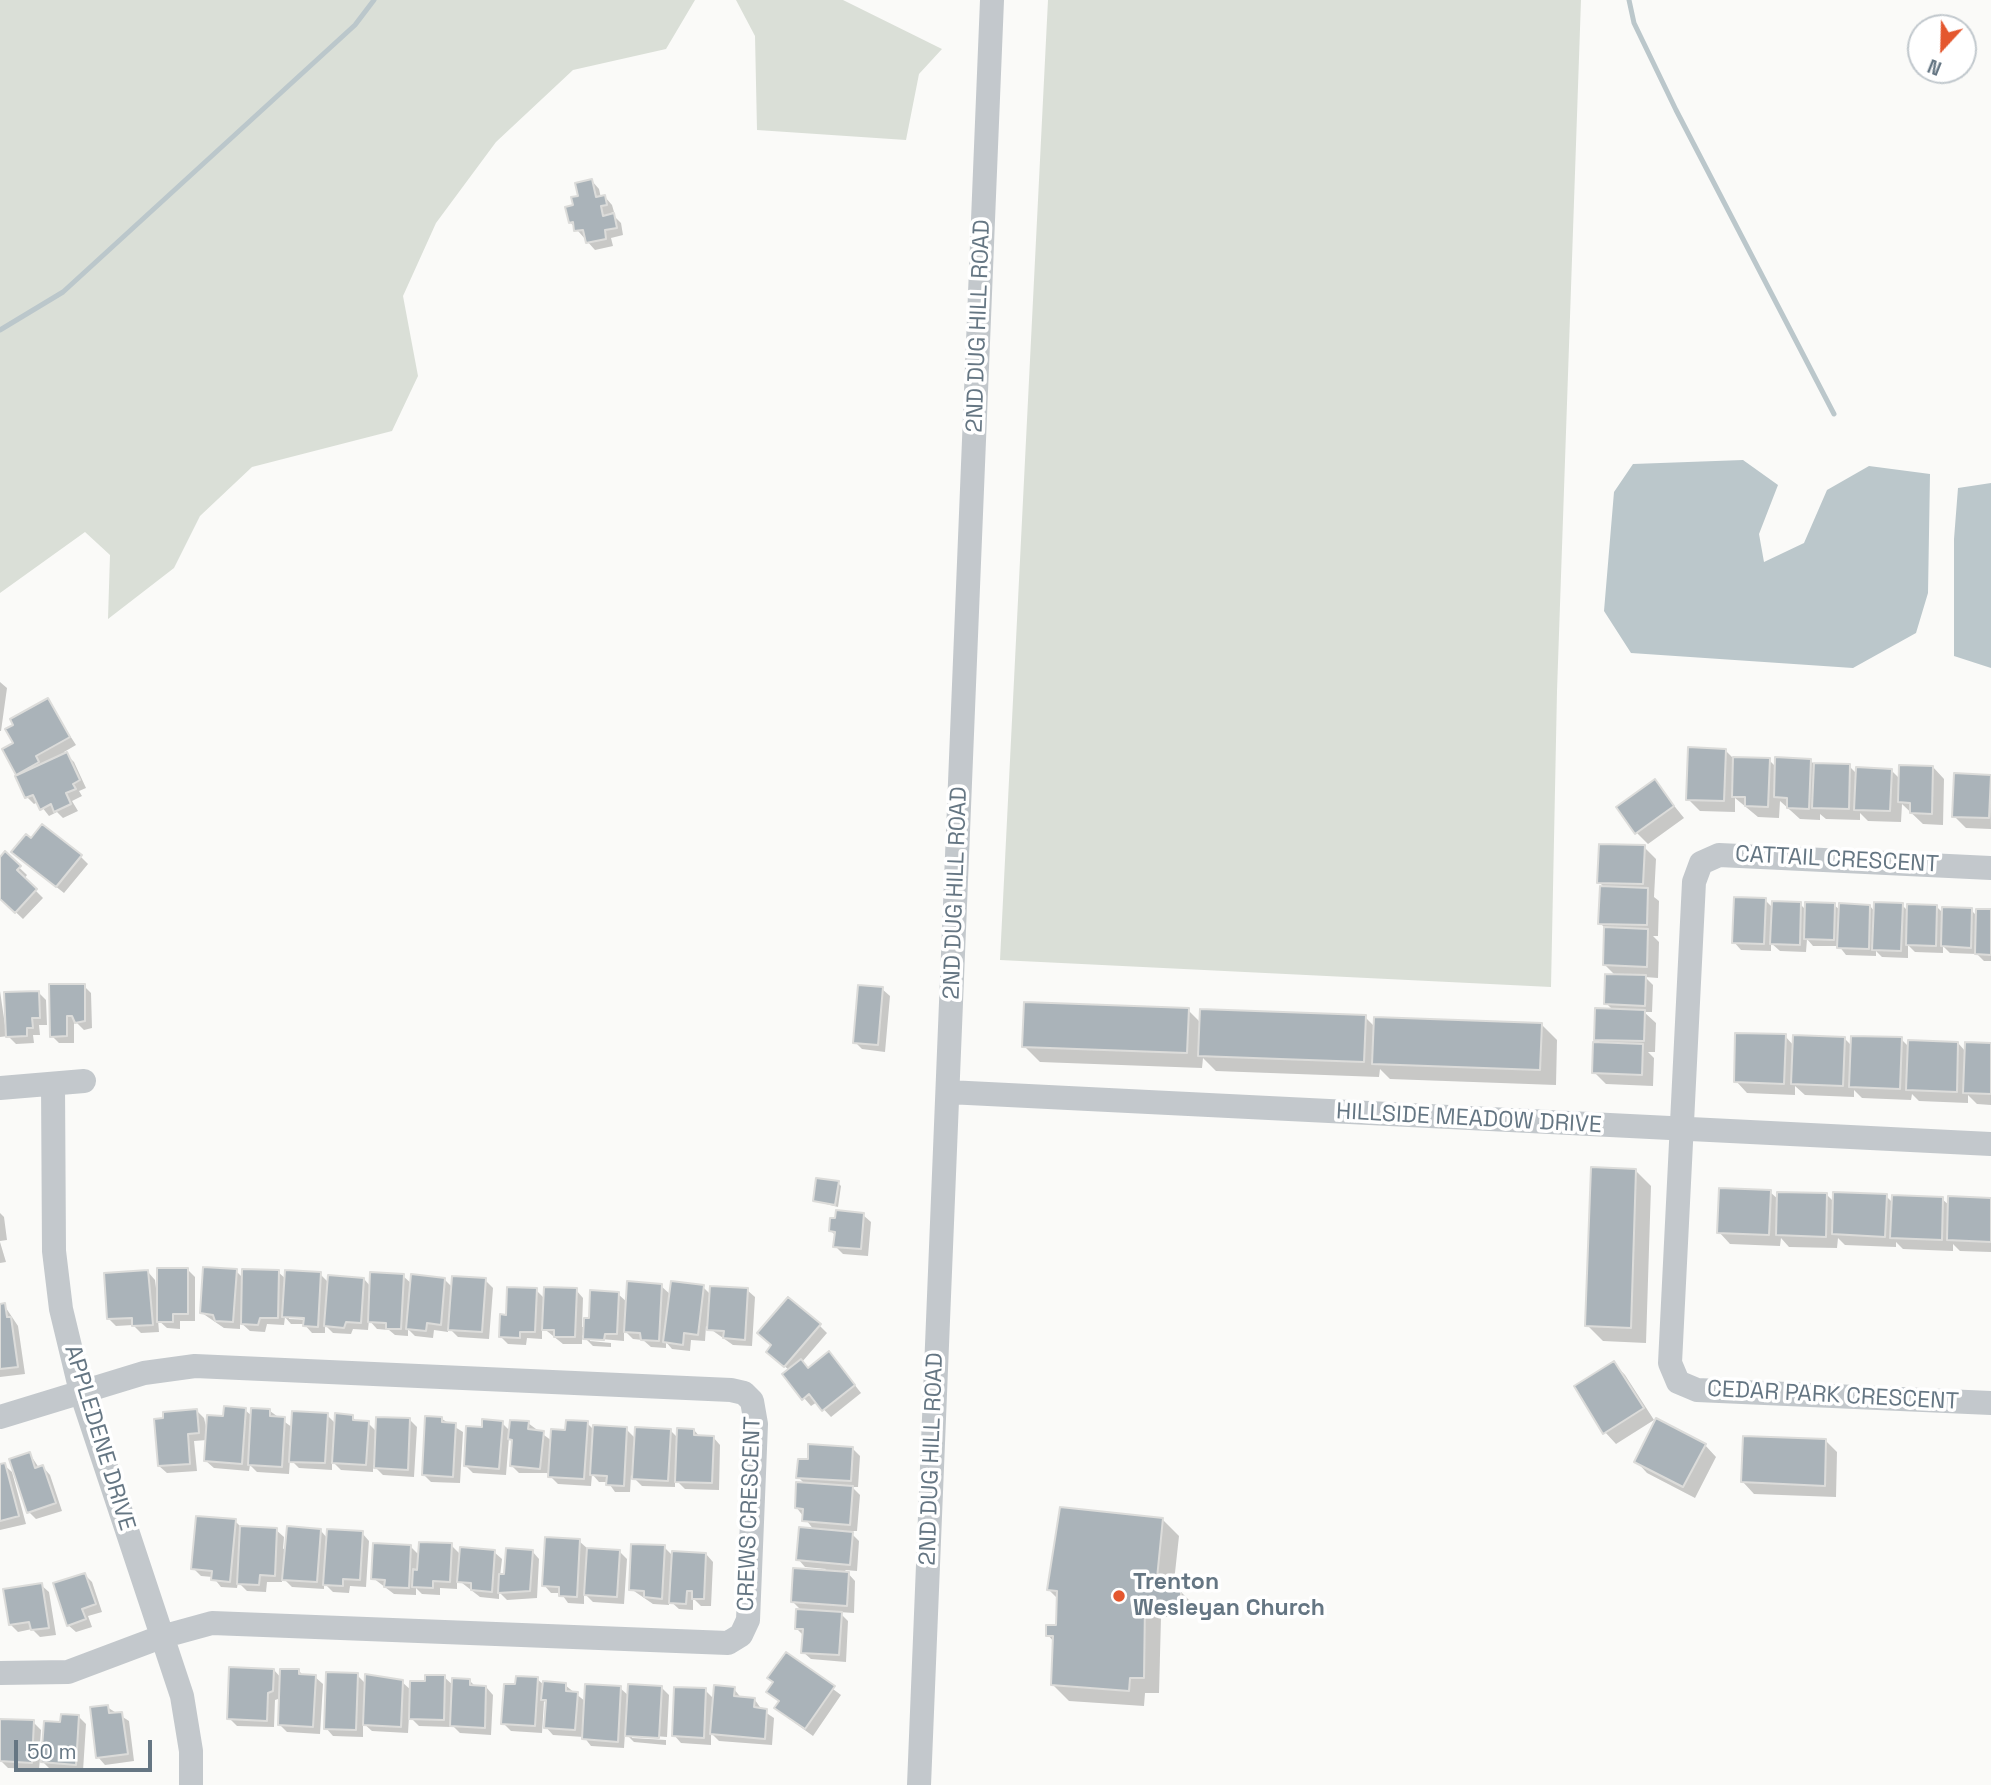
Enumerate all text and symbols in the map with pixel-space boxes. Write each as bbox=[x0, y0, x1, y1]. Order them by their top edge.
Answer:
north arrow bbox=[1907, 14, 1977, 84]
text: N bbox=[1924, 53, 1945, 81]
street label: 2ND DUG HILL ROAD bbox=[961, 219, 997, 433]
street label: 2ND DUG HILL ROAD bbox=[938, 786, 974, 1000]
street label: CATTAIL CRESCENT bbox=[1734, 841, 1940, 879]
street label: HILLSIDE MEADOW DRIVE bbox=[1335, 1098, 1603, 1140]
street label: APPLEDENE DRIVE bbox=[58, 1342, 140, 1534]
street label: 2ND DUG HILL ROAD bbox=[914, 1352, 950, 1566]
street label: CEDAR PARK CRESCENT bbox=[1706, 1376, 1960, 1416]
street label: CREWS CRESCENT bbox=[733, 1416, 767, 1612]
place label: Trenton Wesleyan Church bbox=[1133, 1569, 1325, 1623]
marker: Trenton Wesleyan Church bbox=[1111, 1588, 1127, 1604]
scale bar bbox=[18, 1726, 156, 1770]
text: 50 m bbox=[27, 1738, 77, 1765]

